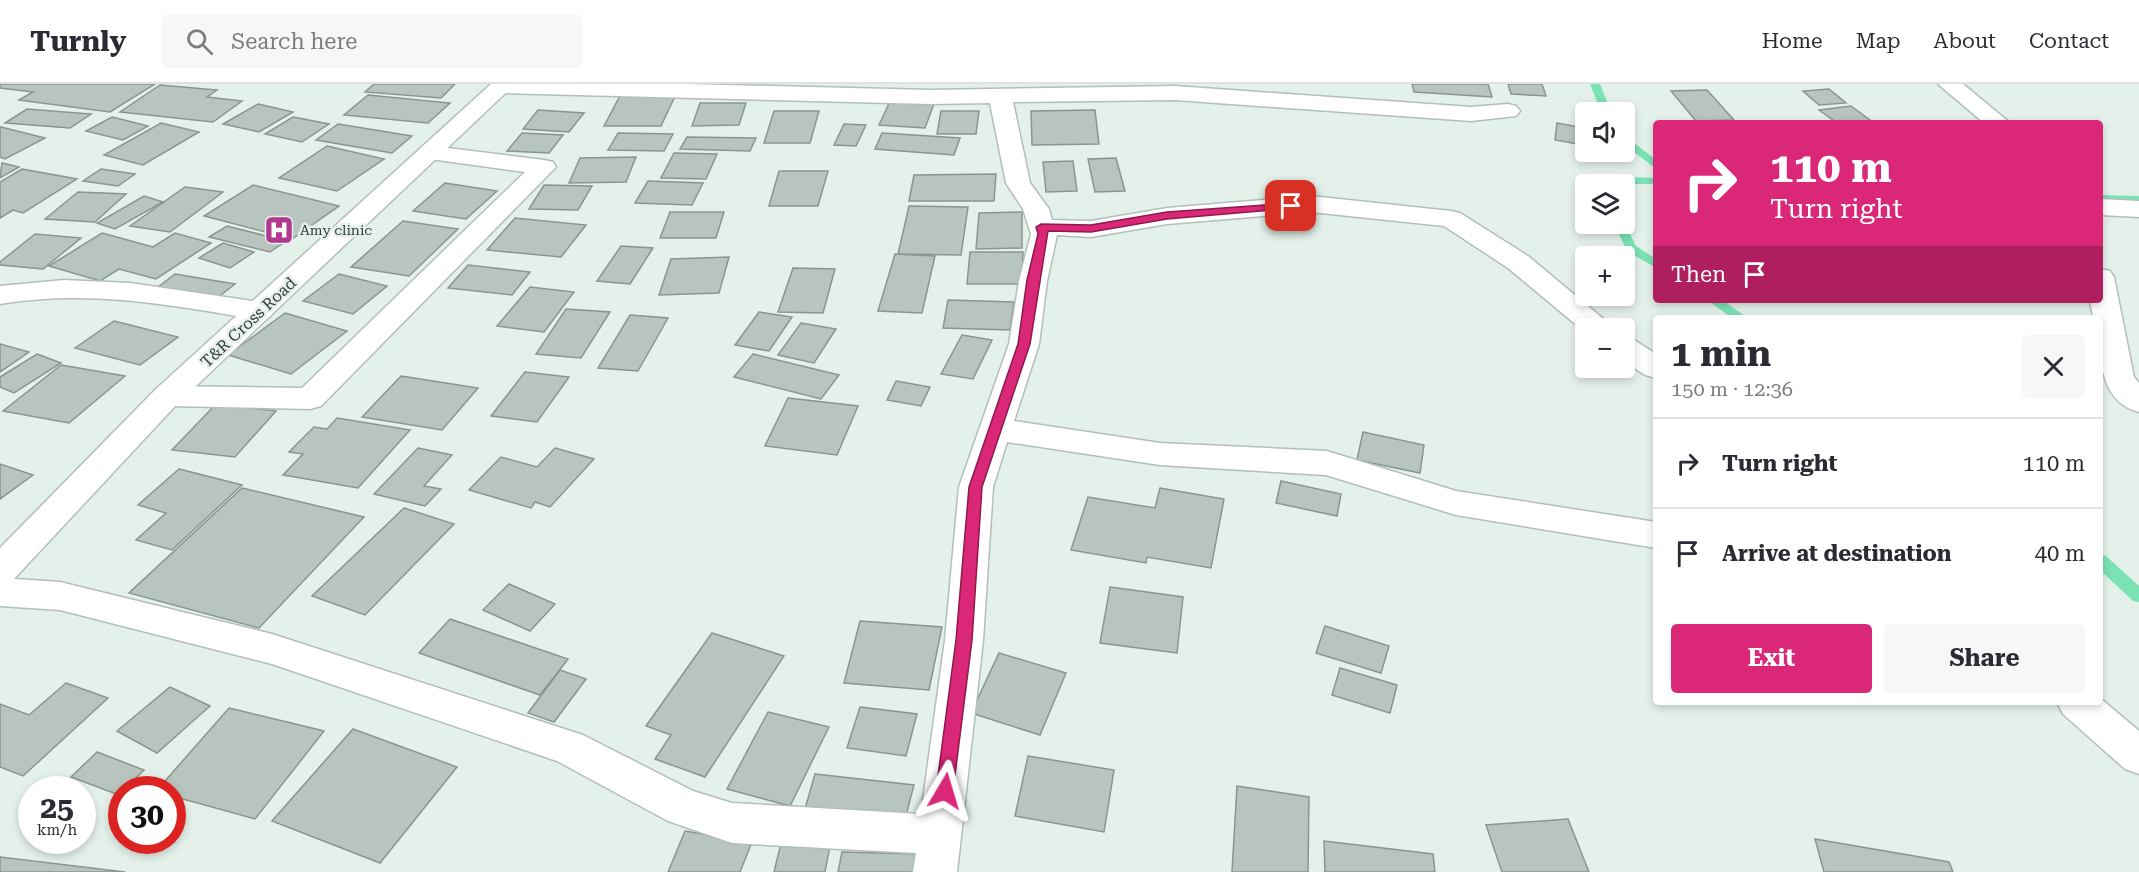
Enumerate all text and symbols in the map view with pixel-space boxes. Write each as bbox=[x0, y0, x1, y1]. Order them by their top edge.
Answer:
search box bbox=[162, 14, 582, 68]
text: Turnly bbox=[30, 25, 126, 58]
icon: search bbox=[183, 25, 216, 58]
text: Search here bbox=[231, 29, 357, 54]
text: Home bbox=[1762, 29, 1823, 53]
text: Map bbox=[1856, 29, 1901, 53]
text: About bbox=[1934, 29, 1996, 53]
text: Contact bbox=[2029, 29, 2109, 53]
map controls bbox=[1575, 102, 1635, 378]
button: sound bbox=[1575, 102, 1635, 162]
text: 110 m bbox=[1770, 143, 1892, 192]
icon: right bbox=[1671, 144, 1749, 222]
button: layers bbox=[1575, 174, 1635, 234]
pin bbox=[1265, 180, 1316, 231]
icon: arrive bbox=[1274, 189, 1307, 222]
text: Turn right bbox=[1770, 193, 1903, 225]
hospital icon: Amy clinic bbox=[263, 214, 295, 246]
place label: Amy clinic bbox=[300, 222, 372, 238]
button: + bbox=[1575, 246, 1635, 306]
icon: arrive bbox=[1738, 258, 1771, 291]
text: Then bbox=[1671, 262, 1726, 287]
street label: T&R Cross Road bbox=[197, 273, 300, 371]
button: − bbox=[1575, 318, 1635, 378]
text: 1 min bbox=[1671, 333, 1771, 375]
button: close bbox=[2022, 335, 2085, 398]
text: 150 m · 12:36 bbox=[1671, 377, 1793, 401]
icon: right bbox=[1671, 447, 1704, 480]
text: Turn right bbox=[1722, 451, 1837, 476]
text: 110 m bbox=[2022, 451, 2085, 476]
icon: arrive bbox=[1671, 537, 1704, 570]
text: Arrive at destination bbox=[1722, 541, 1951, 566]
text: 40 m bbox=[2035, 541, 2085, 566]
button: Exit bbox=[1671, 624, 1872, 693]
button: Share bbox=[1884, 624, 2085, 693]
position arrow bbox=[913, 759, 977, 823]
speed limit sign: 30 bbox=[108, 776, 186, 854]
text: 25 bbox=[40, 790, 74, 825]
text: km/h bbox=[37, 821, 77, 839]

